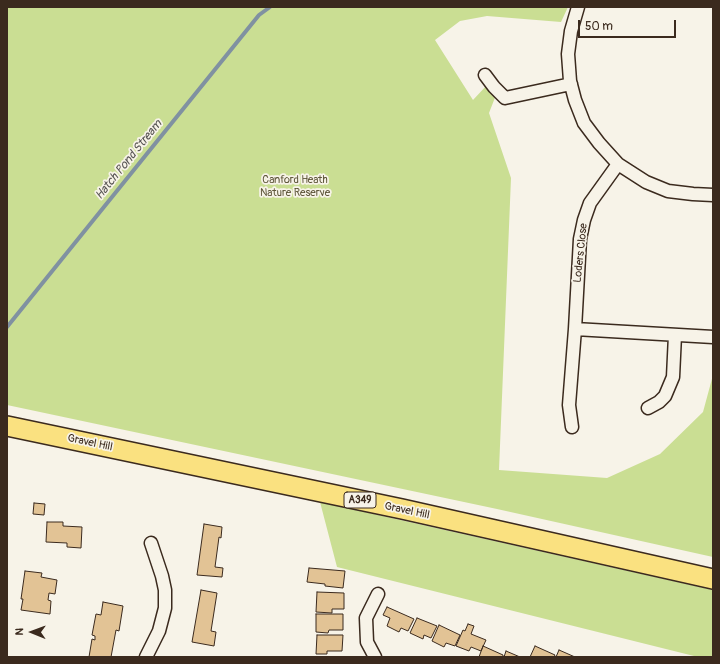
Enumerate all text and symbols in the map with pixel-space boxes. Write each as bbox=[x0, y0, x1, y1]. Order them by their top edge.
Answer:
scale bar bbox=[580, 12, 678, 38]
text: 50 m bbox=[585, 19, 613, 34]
water label: Hatch Pond Stream bbox=[92, 117, 166, 203]
park label: Canford Heath Nature Reserve bbox=[260, 173, 330, 199]
street label: Loders Close bbox=[571, 223, 591, 283]
street label: Gravel Hill bbox=[66, 432, 114, 454]
road number: A349 bbox=[344, 492, 376, 508]
street label: Gravel Hill bbox=[383, 500, 431, 522]
north arrow bbox=[12, 612, 52, 652]
text: N bbox=[13, 628, 26, 636]

